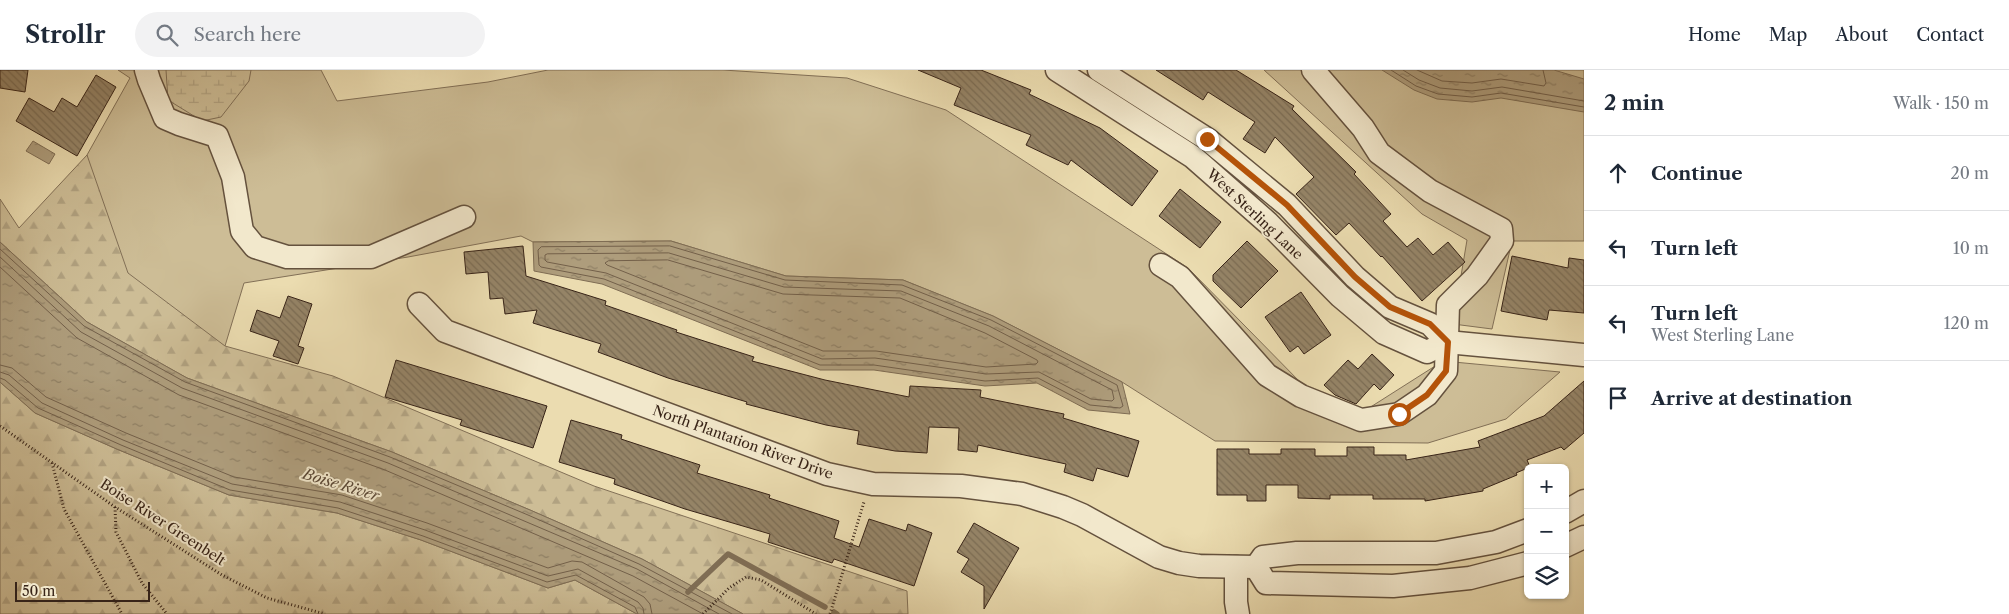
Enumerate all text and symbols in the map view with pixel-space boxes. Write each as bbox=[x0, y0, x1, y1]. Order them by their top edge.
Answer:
search box bbox=[135, 12, 485, 57]
text: Strollr bbox=[25, 20, 105, 49]
icon: search bbox=[153, 21, 181, 49]
text: Search here bbox=[193, 23, 301, 46]
text: Home bbox=[1688, 24, 1741, 46]
text: Map bbox=[1769, 24, 1807, 46]
text: About bbox=[1835, 24, 1888, 46]
text: Contact bbox=[1916, 24, 1984, 46]
text: 2 min bbox=[1604, 90, 1664, 115]
text: Walk · 150 m bbox=[1893, 93, 1989, 113]
route end bbox=[1196, 128, 1219, 151]
icon: ahead bbox=[1604, 159, 1632, 187]
text: Continue bbox=[1651, 162, 1743, 185]
text: 20 m bbox=[1950, 163, 1989, 183]
street label: West Sterling Lane bbox=[1202, 164, 1307, 263]
icon: left bbox=[1604, 234, 1632, 262]
text: Turn left bbox=[1651, 237, 1738, 260]
text: 10 m bbox=[1953, 238, 1989, 258]
text: Turn left bbox=[1651, 302, 1738, 325]
icon: left bbox=[1604, 309, 1632, 337]
text: 120 m bbox=[1944, 313, 1989, 333]
text: West Sterling Lane bbox=[1651, 325, 1794, 345]
icon: arrive bbox=[1604, 384, 1632, 412]
text: Arrive at destination bbox=[1651, 387, 1852, 410]
street label: North Plantation River Drive bbox=[650, 401, 836, 483]
route start bbox=[1388, 403, 1411, 426]
water label: Boise River bbox=[300, 464, 383, 505]
map controls bbox=[1524, 464, 1569, 599]
button: + bbox=[1524, 464, 1569, 509]
street label: Boise River Greenbelt bbox=[97, 475, 229, 569]
button: − bbox=[1524, 509, 1569, 554]
button: layers bbox=[1524, 554, 1569, 599]
scale bar bbox=[15, 579, 150, 602]
text: 50 m bbox=[22, 582, 55, 600]

